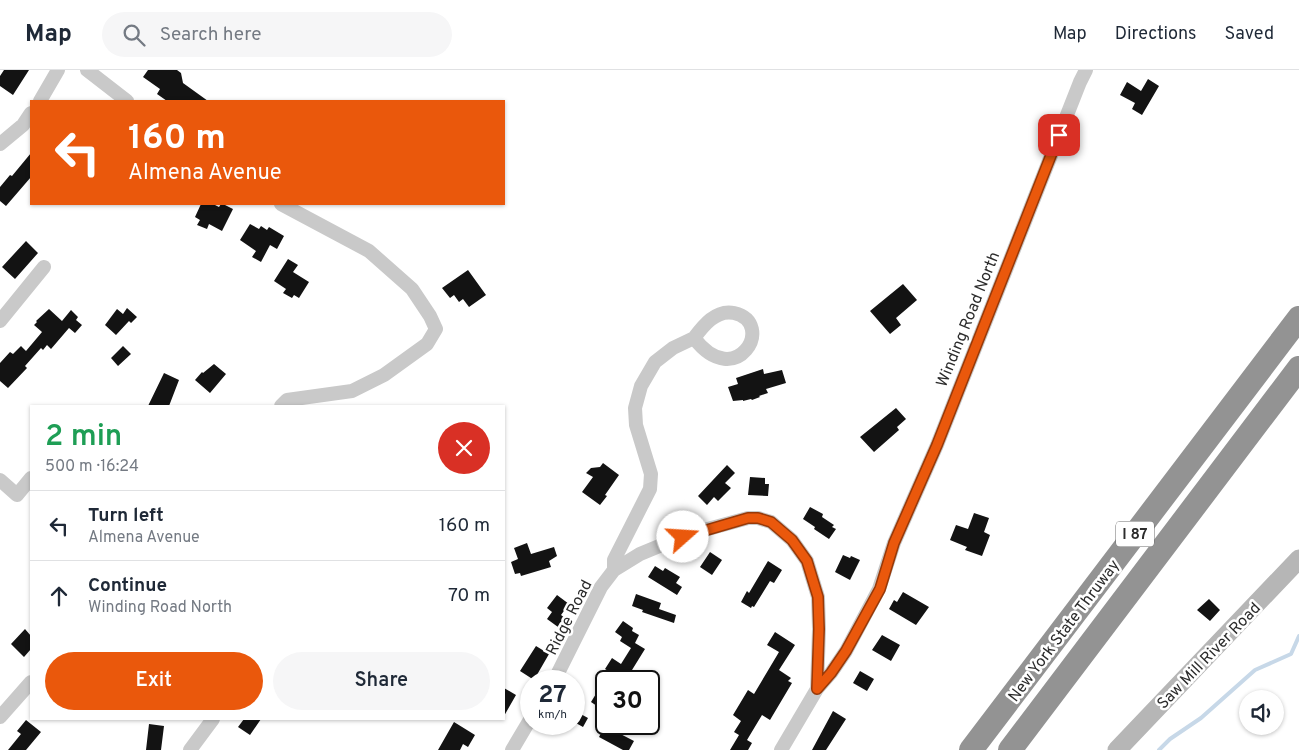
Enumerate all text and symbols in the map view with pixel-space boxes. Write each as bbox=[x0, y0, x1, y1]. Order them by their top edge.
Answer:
search box bbox=[102, 12, 452, 57]
text: Map bbox=[25, 20, 72, 50]
icon: search bbox=[120, 21, 148, 49]
text: Search here bbox=[160, 23, 261, 47]
text: Map bbox=[1053, 23, 1087, 46]
text: Directions bbox=[1115, 23, 1197, 46]
text: Saved bbox=[1225, 23, 1274, 46]
pin bbox=[1038, 114, 1080, 156]
text: 160 m bbox=[128, 117, 226, 161]
icon: left bbox=[45, 120, 110, 185]
icon: arrive bbox=[1045, 121, 1073, 149]
text: Almena Avenue bbox=[128, 160, 282, 187]
street label: Winding Road North bbox=[933, 249, 1005, 390]
text: 2 min bbox=[45, 419, 122, 456]
button: close bbox=[438, 422, 490, 474]
text: 500 m · 16:24 bbox=[45, 457, 139, 477]
text: Turn left bbox=[88, 504, 164, 528]
position arrow bbox=[656, 510, 708, 562]
icon: left bbox=[45, 512, 73, 540]
text: 160 m bbox=[439, 514, 490, 538]
road number: I 87 bbox=[1116, 522, 1154, 546]
text: Almena Avenue bbox=[88, 528, 200, 548]
street label: New York State Thruway bbox=[1004, 556, 1125, 706]
text: Continue bbox=[88, 574, 167, 598]
street label: Ridge Road bbox=[542, 577, 597, 659]
icon: ahead bbox=[45, 582, 73, 610]
text: 70 m bbox=[448, 584, 490, 608]
text: Winding Road North bbox=[88, 598, 232, 618]
street label: Saw Mill River Road bbox=[1153, 599, 1266, 714]
button: Exit bbox=[45, 652, 263, 710]
button: Share bbox=[273, 652, 490, 710]
speed limit sign: 30 bbox=[595, 670, 660, 735]
text: 27 bbox=[538, 680, 567, 712]
map controls bbox=[1239, 690, 1284, 735]
button: sound bbox=[1239, 690, 1284, 735]
text: km/h bbox=[538, 707, 567, 723]

